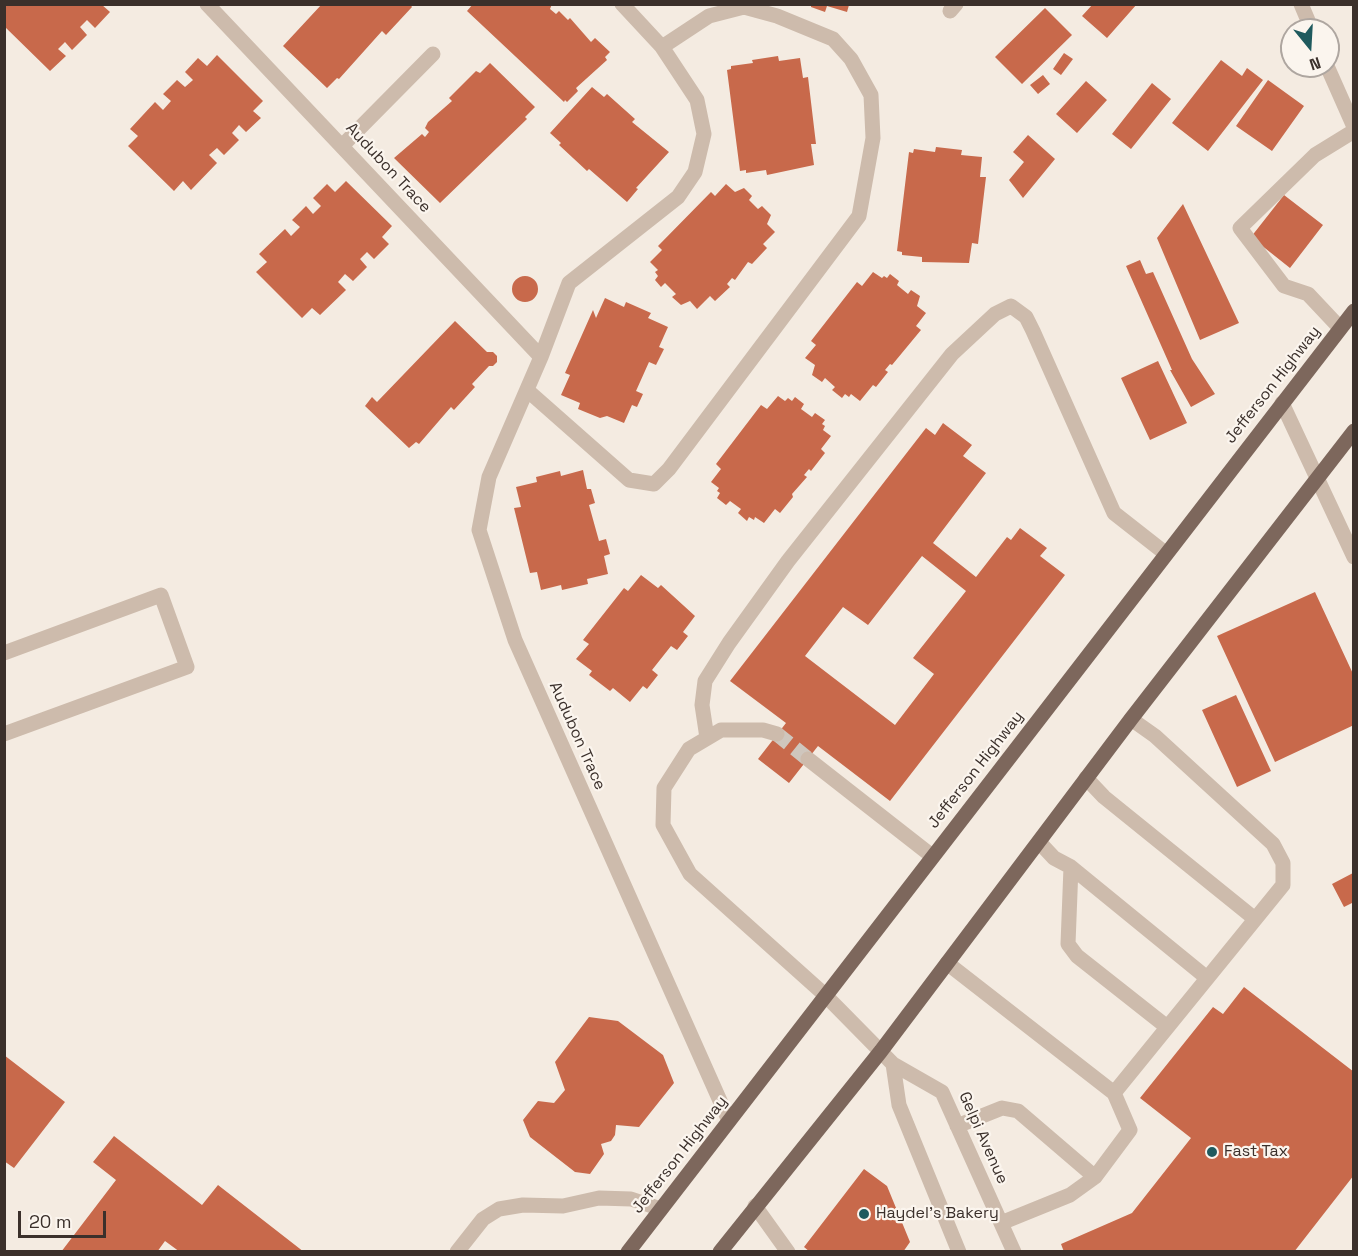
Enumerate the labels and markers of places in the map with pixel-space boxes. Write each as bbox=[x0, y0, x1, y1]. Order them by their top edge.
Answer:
place label: Fast Tax bbox=[1224, 1142, 1288, 1162]
marker: Fast Tax bbox=[1205, 1145, 1219, 1159]
place label: Haydel's Bakery bbox=[876, 1204, 999, 1224]
marker: Haydel's Bakery bbox=[857, 1207, 871, 1221]

